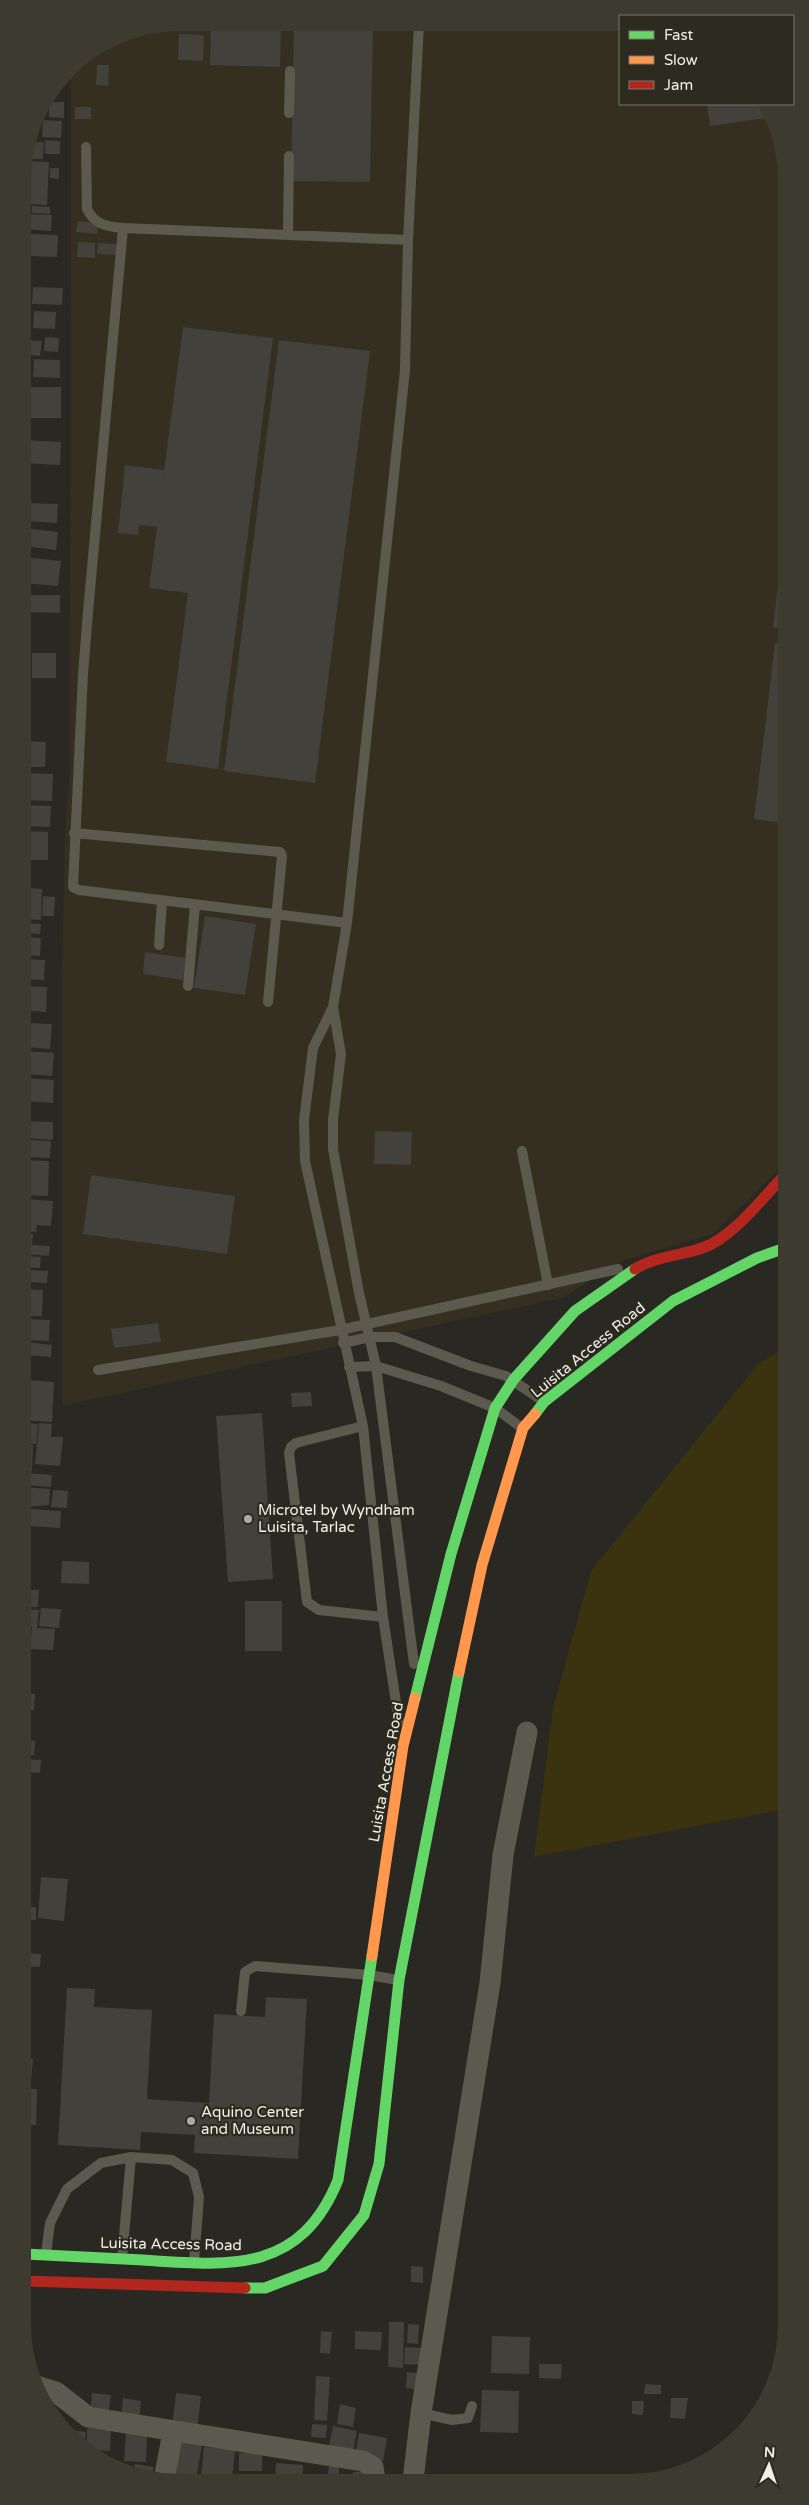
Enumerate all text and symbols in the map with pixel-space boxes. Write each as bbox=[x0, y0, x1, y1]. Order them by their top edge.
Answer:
legend bbox=[619, 15, 794, 105]
text: Fast bbox=[664, 26, 694, 44]
text: Slow bbox=[664, 51, 698, 69]
text: Jam bbox=[664, 76, 693, 94]
street label: Luisita Access Road bbox=[527, 1298, 649, 1402]
place label: Microtel by Wyndham Luisita, Tarlac bbox=[258, 1501, 415, 1536]
marker: Microtel by Wyndham Luisita, Tarlac bbox=[242, 1513, 254, 1525]
street label: Luisita Access Road bbox=[365, 1701, 407, 1843]
place label: Aquino Center and Museum bbox=[201, 2103, 304, 2138]
marker: Aquino Center and Museum bbox=[185, 2115, 197, 2127]
street label: Luisita Access Road bbox=[100, 2234, 242, 2254]
north arrow bbox=[744, 2440, 794, 2490]
text: N bbox=[764, 2444, 776, 2461]

